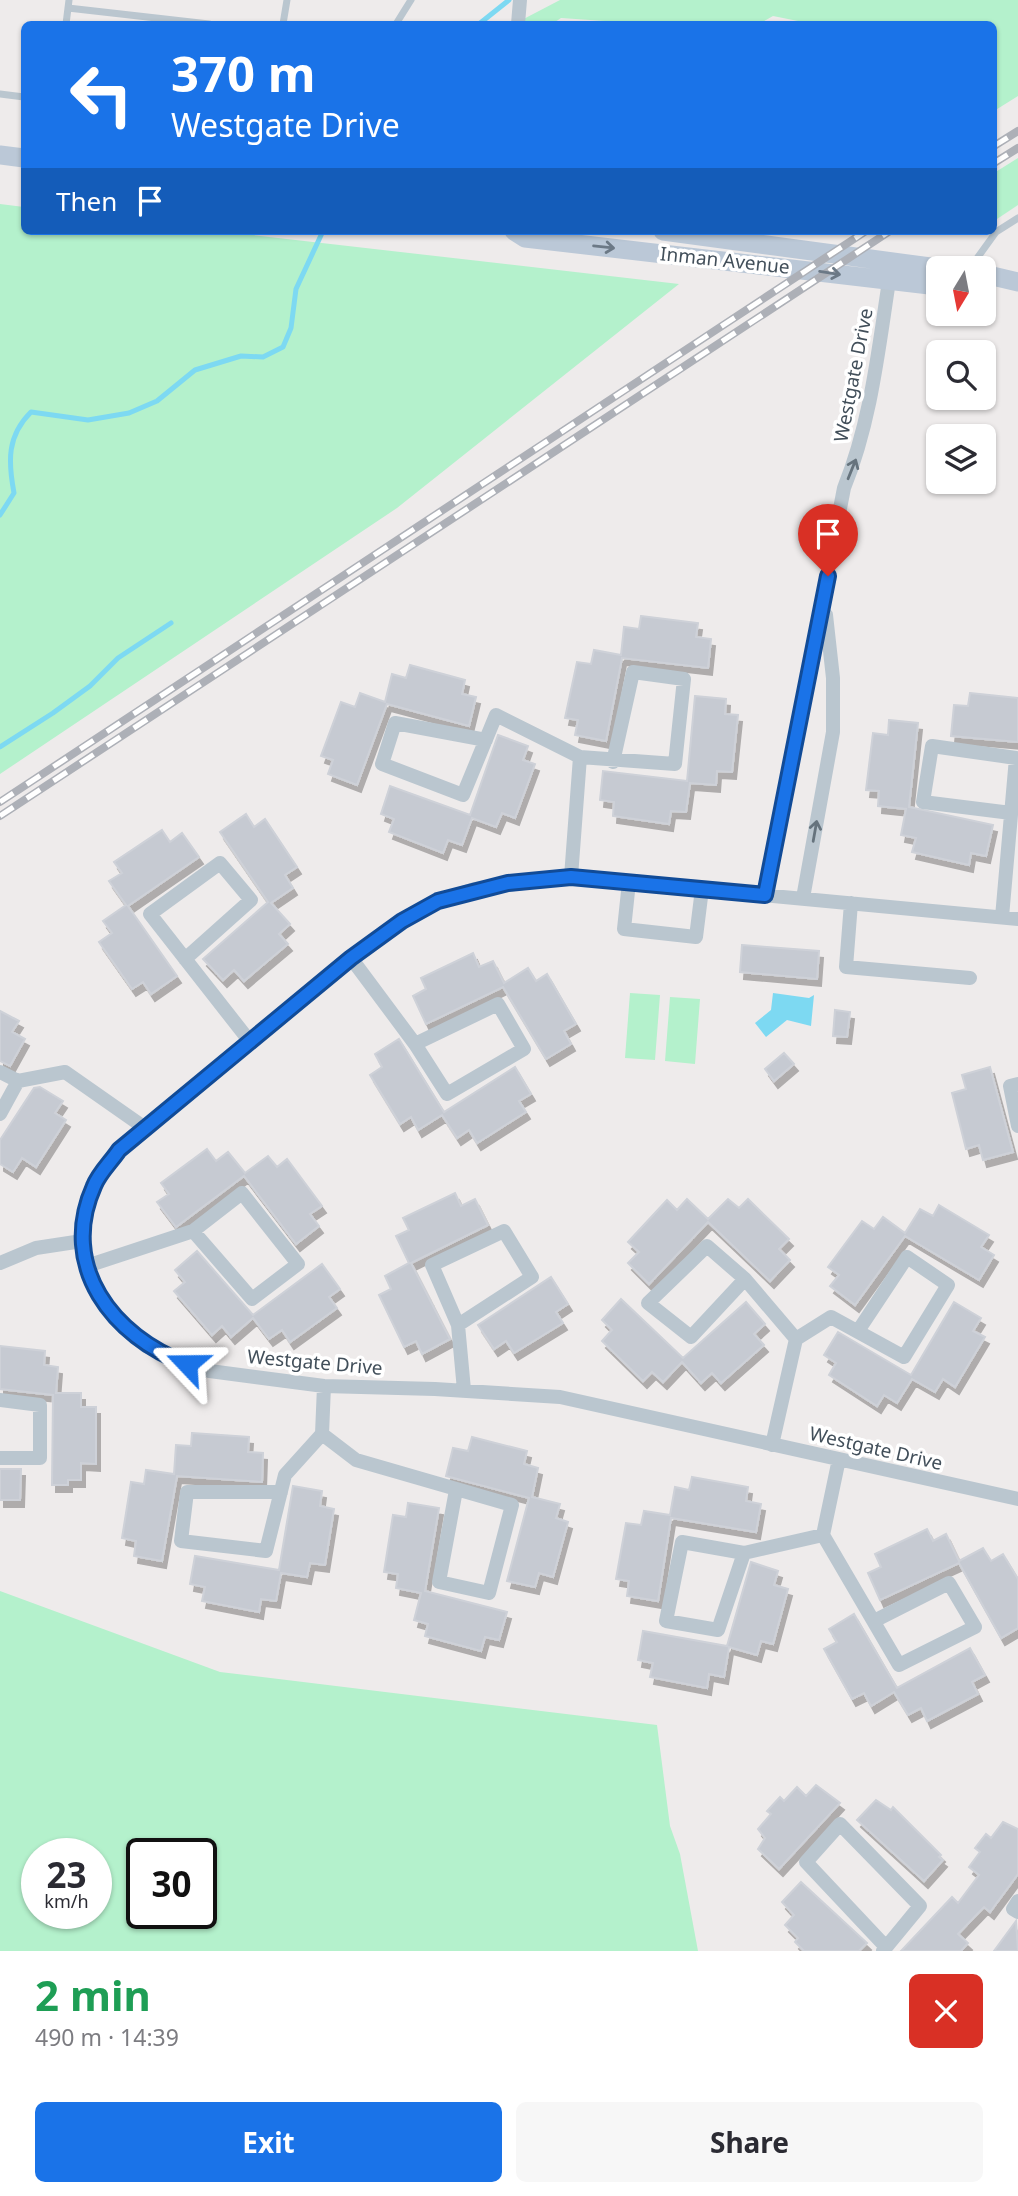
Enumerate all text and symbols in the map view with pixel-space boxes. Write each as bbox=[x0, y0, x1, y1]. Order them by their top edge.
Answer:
text: 370 m bbox=[171, 40, 316, 106]
icon: left bbox=[56, 49, 147, 140]
text: Westgate Drive bbox=[171, 103, 400, 146]
icon: arrive bbox=[131, 182, 169, 220]
text: Then bbox=[56, 183, 117, 219]
street label: Inman Avenue bbox=[659, 240, 791, 280]
one-way arrow bbox=[592, 241, 615, 254]
north arrow bbox=[926, 256, 996, 326]
map controls bbox=[926, 256, 996, 494]
one-way arrow bbox=[818, 267, 841, 280]
street label: Westgate Drive bbox=[827, 306, 879, 444]
button: search bbox=[926, 340, 996, 410]
button: layers bbox=[926, 424, 996, 494]
one-way arrow bbox=[846, 458, 859, 480]
pin bbox=[798, 504, 858, 576]
icon: arrive bbox=[809, 515, 847, 553]
one-way arrow bbox=[809, 820, 822, 843]
position arrow bbox=[150, 1327, 224, 1401]
street label: Westgate Drive bbox=[246, 1343, 384, 1381]
street label: Westgate Drive bbox=[807, 1420, 945, 1476]
speed limit sign: 30 bbox=[126, 1838, 217, 1929]
text: 23 bbox=[46, 1851, 87, 1898]
text: km/h bbox=[44, 1889, 89, 1913]
text: 2 min bbox=[35, 1966, 151, 2023]
button: close bbox=[909, 1974, 983, 2048]
text: 490 m · 14:39 bbox=[35, 2021, 179, 2053]
button: Exit bbox=[35, 2102, 502, 2182]
button: Share bbox=[516, 2102, 983, 2182]

